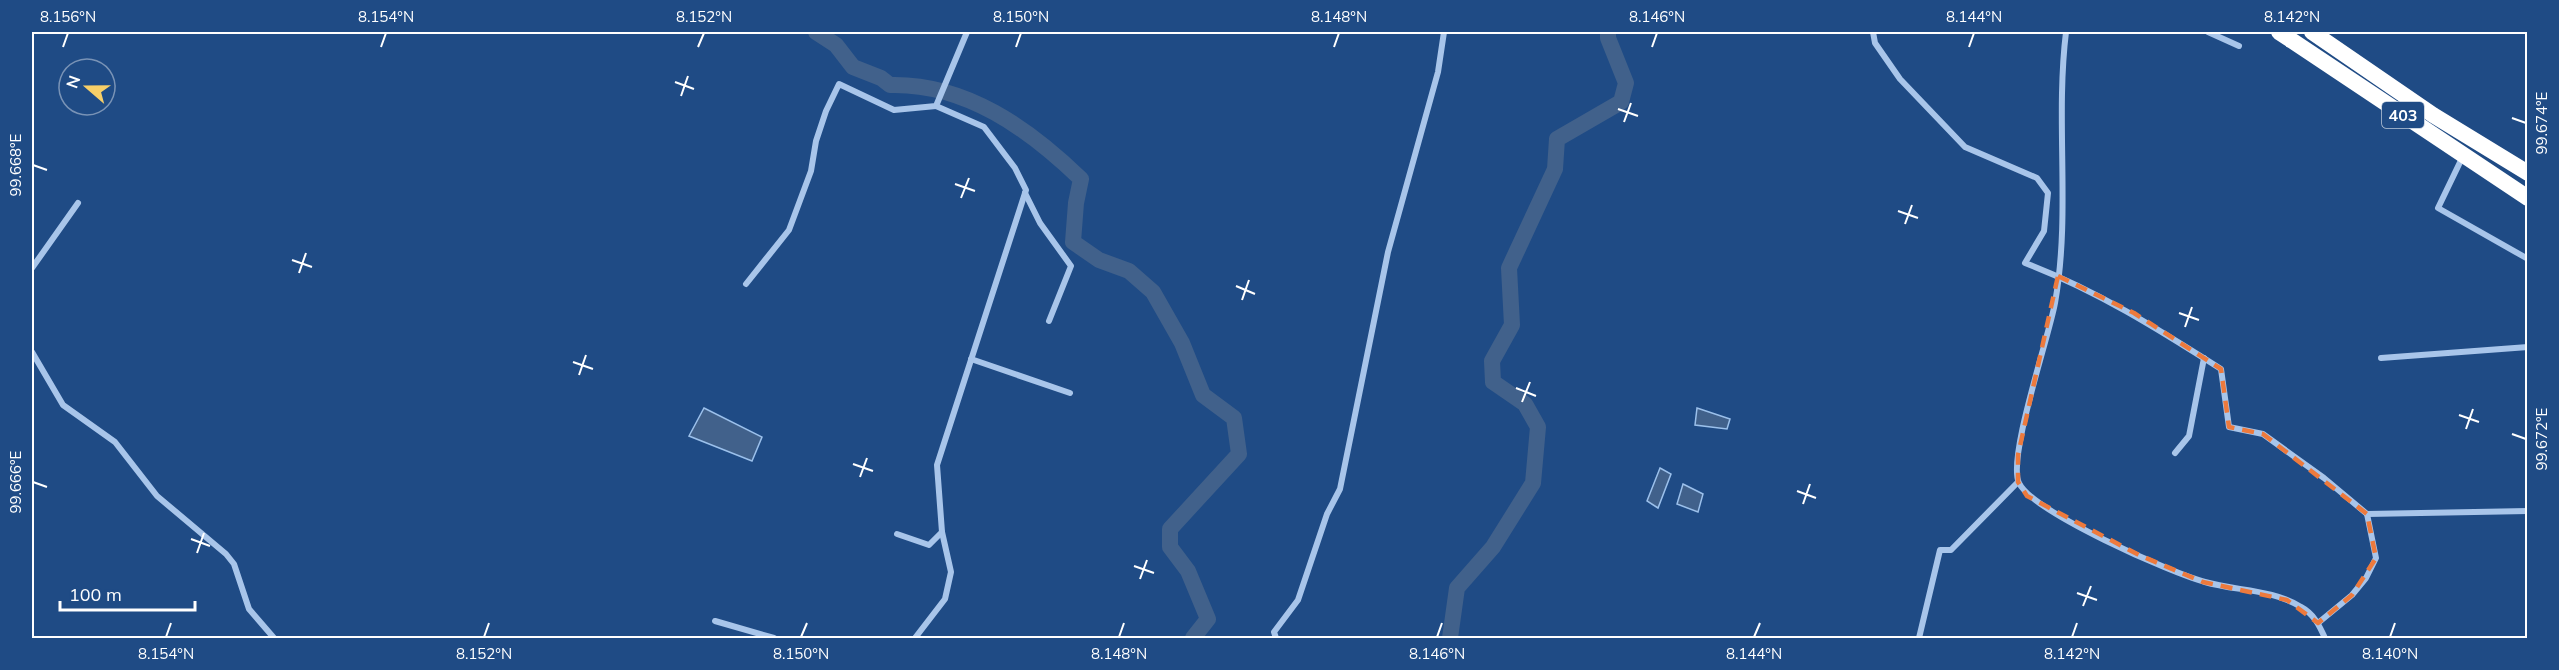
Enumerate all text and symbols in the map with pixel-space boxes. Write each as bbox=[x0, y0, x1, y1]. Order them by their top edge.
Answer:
text: 8.156°N bbox=[40, 7, 96, 26]
text: 8.154°N bbox=[358, 7, 414, 26]
text: 8.152°N bbox=[676, 7, 732, 26]
text: 8.150°N bbox=[993, 7, 1049, 26]
text: 8.148°N bbox=[1311, 7, 1367, 26]
text: 8.146°N bbox=[1629, 7, 1685, 26]
text: 8.144°N bbox=[1946, 7, 2002, 26]
text: 8.142°N bbox=[2264, 7, 2320, 26]
north arrow bbox=[57, 57, 117, 117]
text: N bbox=[61, 73, 84, 91]
text: 99.674°E bbox=[2532, 91, 2551, 154]
road number: 403 bbox=[2382, 102, 2424, 128]
text: 99.668°E bbox=[6, 133, 25, 196]
text: 99.672°E bbox=[2532, 407, 2551, 470]
text: 99.666°E bbox=[6, 450, 25, 513]
scale bar bbox=[60, 574, 195, 612]
text: 100 m bbox=[69, 583, 122, 606]
text: 8.154°N bbox=[138, 644, 194, 663]
text: 8.152°N bbox=[456, 644, 512, 663]
text: 8.150°N bbox=[773, 644, 829, 663]
text: 8.148°N bbox=[1091, 644, 1147, 663]
text: 8.146°N bbox=[1409, 644, 1465, 663]
text: 8.144°N bbox=[1726, 644, 1782, 663]
text: 8.142°N bbox=[2044, 644, 2100, 663]
text: 8.140°N bbox=[2362, 644, 2418, 663]

